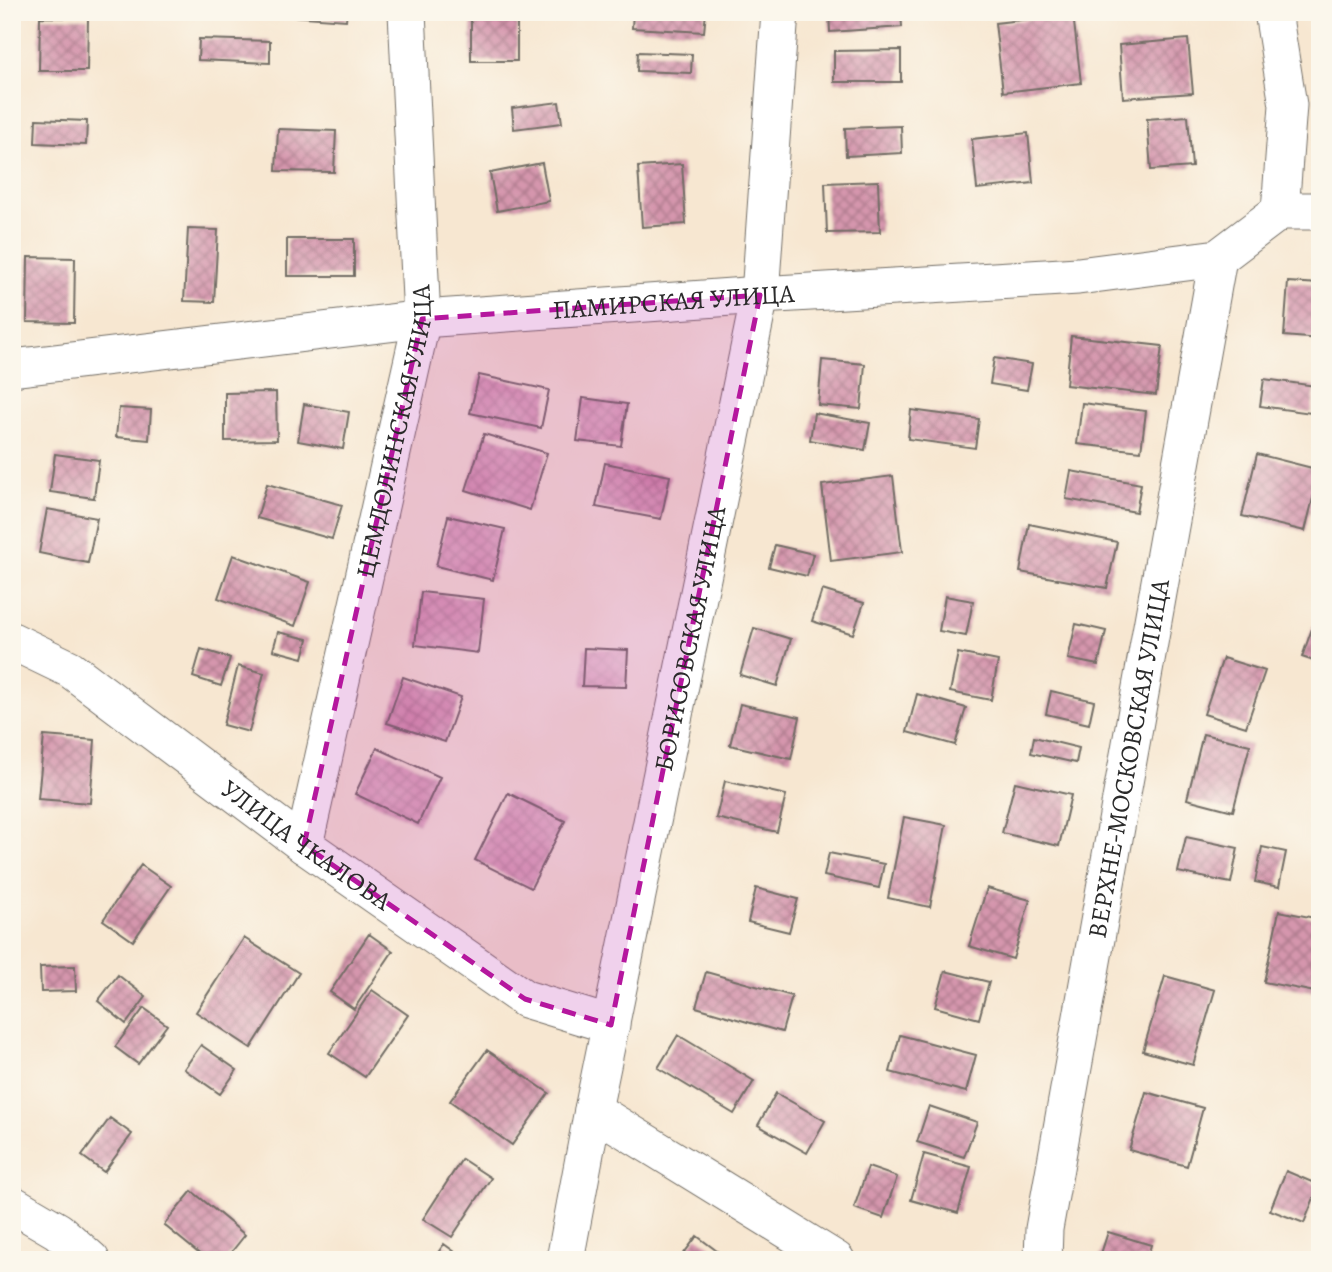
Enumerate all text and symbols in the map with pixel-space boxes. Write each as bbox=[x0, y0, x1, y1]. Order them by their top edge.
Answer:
street label: ПАМИРСКАЯ УЛИЦА bbox=[551, 275, 796, 327]
street label: ЦЕМДОЛИНСКАЯ УЛИЦА bbox=[347, 283, 439, 581]
street label: БОРИСОВСКАЯ УЛИЦА bbox=[645, 502, 734, 774]
street label: ВЕРХНЕ-МОСКОВСКАЯ УЛИЦА bbox=[1079, 575, 1178, 941]
street label: УЛИЦА ЧКАЛОВА bbox=[214, 771, 399, 919]

